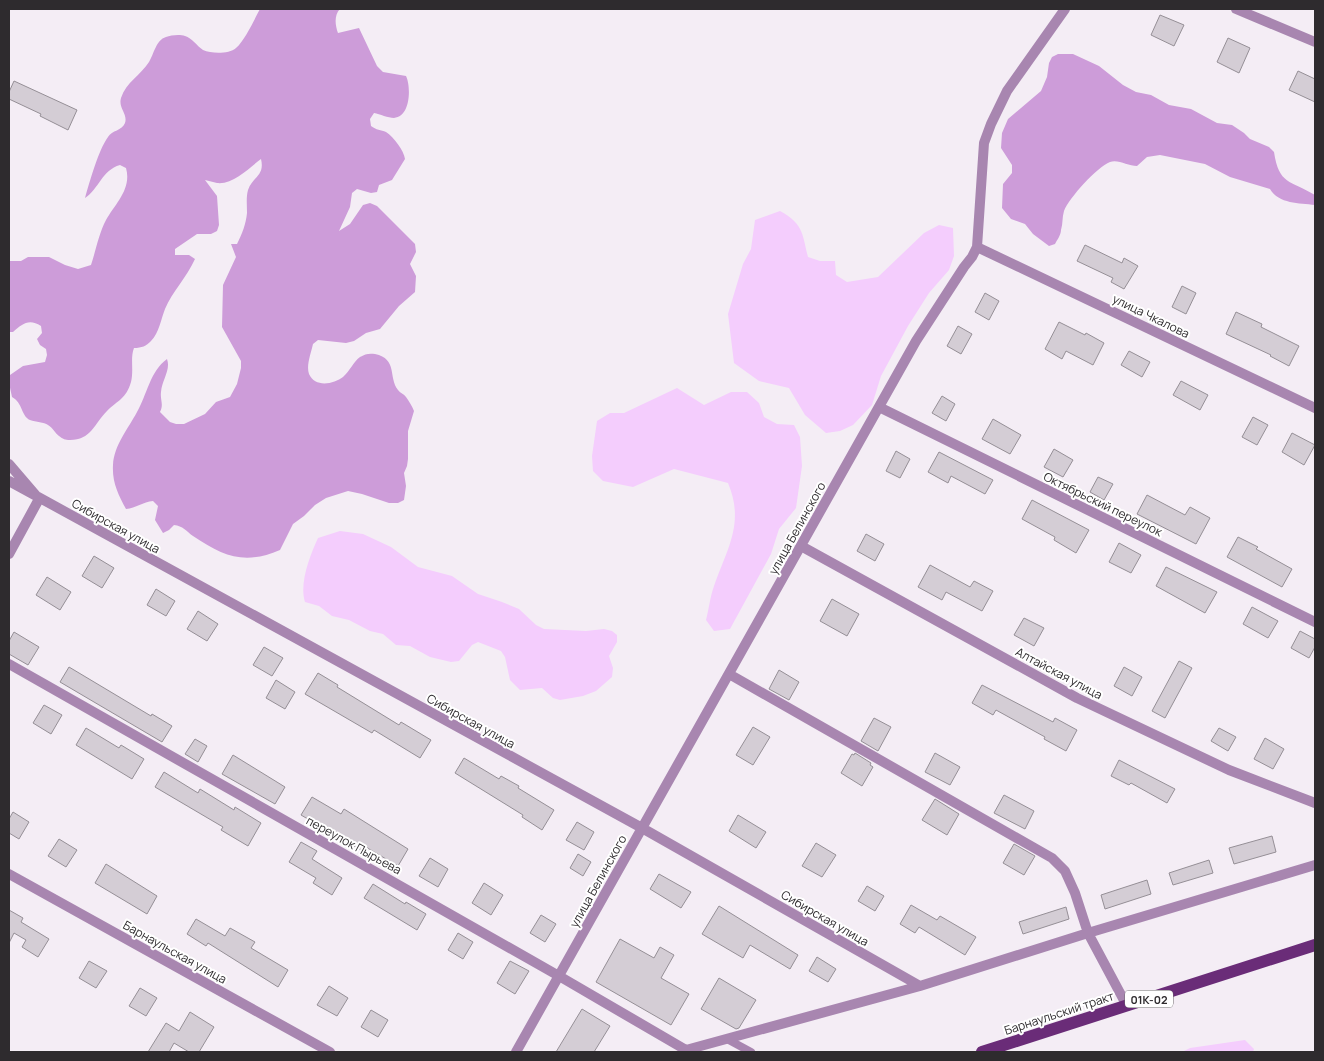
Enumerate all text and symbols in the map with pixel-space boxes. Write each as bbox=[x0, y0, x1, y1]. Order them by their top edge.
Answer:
street label: улица Чкалова bbox=[1110, 290, 1192, 342]
street label: Октябрьский переулок bbox=[1041, 468, 1166, 541]
street label: улица Белинского bbox=[764, 479, 830, 577]
street label: Сибирская улица bbox=[69, 495, 163, 557]
street label: Алтайская улица bbox=[1013, 643, 1105, 703]
street label: Сибирская улица bbox=[424, 690, 518, 752]
street label: переулок Пырьева bbox=[303, 812, 405, 878]
street label: улица Белинского bbox=[565, 832, 631, 930]
street label: Сибирская улица bbox=[778, 886, 872, 950]
street label: Барнаульская улица bbox=[120, 916, 230, 988]
street label: Барнаульский тракт bbox=[1002, 987, 1116, 1039]
road number: 01К-02 bbox=[1125, 991, 1173, 1008]

